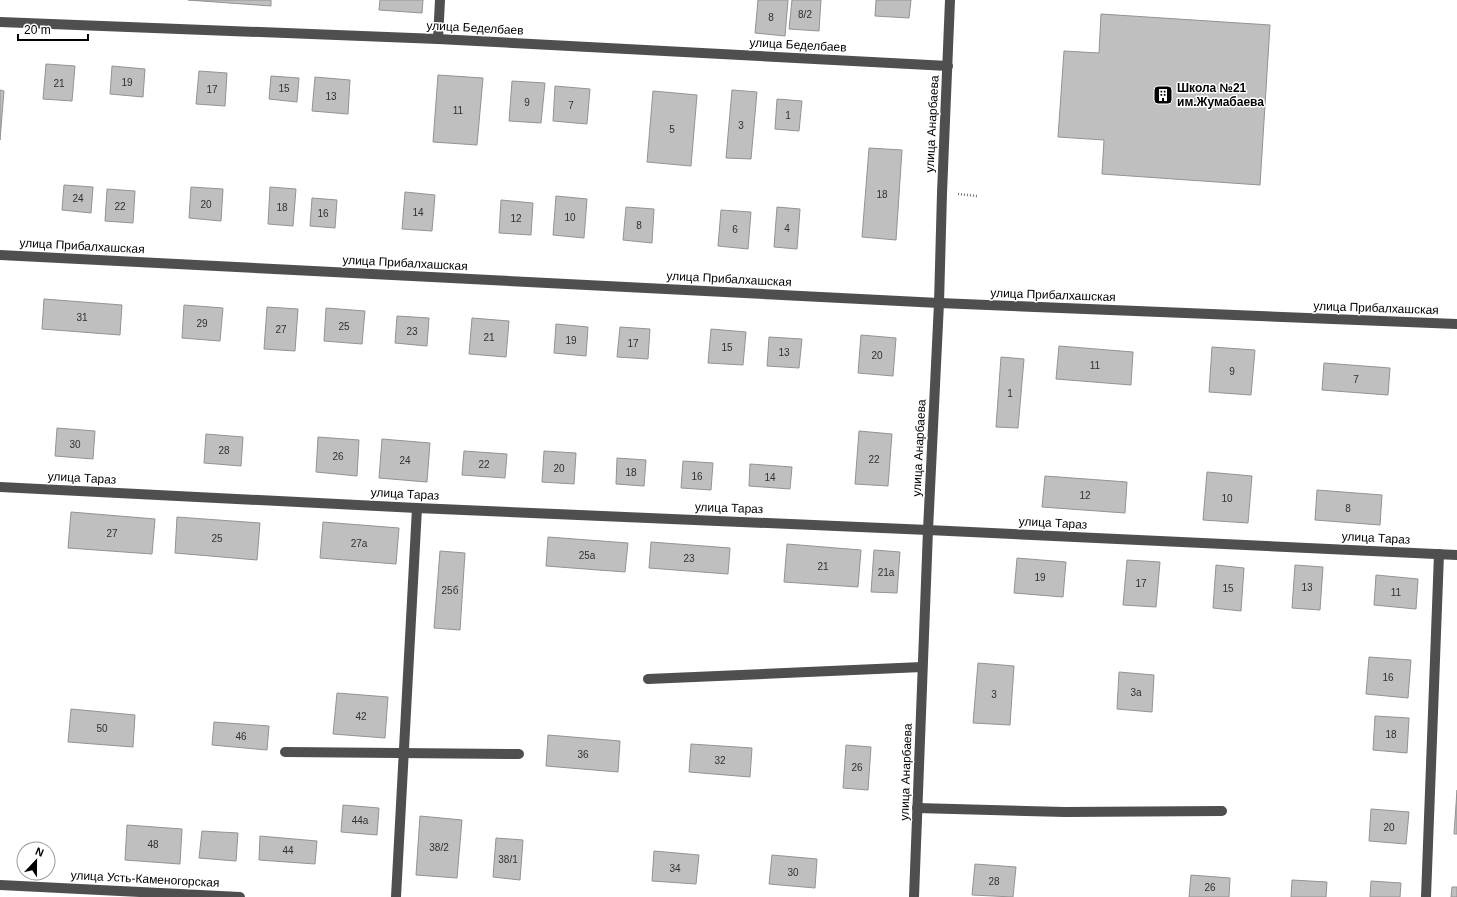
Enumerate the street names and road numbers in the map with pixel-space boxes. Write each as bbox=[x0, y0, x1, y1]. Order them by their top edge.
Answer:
street label: улица Беделбаев bbox=[426, 18, 524, 38]
street label: улица Беделбаев bbox=[749, 35, 847, 55]
street label: улица Анарбаева bbox=[922, 75, 942, 173]
street label: улица Прибалхашская bbox=[19, 236, 145, 256]
street label: улица Прибалхашская bbox=[342, 253, 468, 273]
street label: улица Прибалхашская bbox=[666, 269, 792, 289]
street label: улица Прибалхашская bbox=[990, 286, 1116, 304]
street label: улица Прибалхашская bbox=[1313, 299, 1439, 317]
street label: улица Анарбаева bbox=[909, 399, 929, 497]
street label: улица Тараз bbox=[47, 469, 117, 487]
street label: улица Тараз bbox=[370, 485, 440, 503]
street label: улица Тараз bbox=[695, 500, 764, 516]
street label: улица Тараз bbox=[1018, 514, 1088, 532]
street label: улица Тараз bbox=[1341, 529, 1411, 547]
street label: улица Анарбаева bbox=[897, 723, 915, 821]
street label: улица Усть-Каменогорская bbox=[70, 868, 220, 890]

